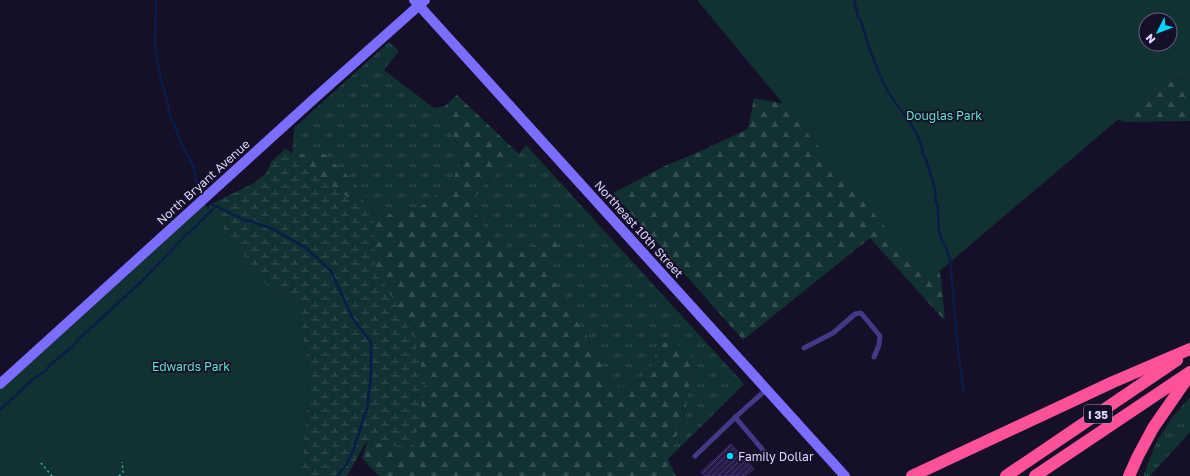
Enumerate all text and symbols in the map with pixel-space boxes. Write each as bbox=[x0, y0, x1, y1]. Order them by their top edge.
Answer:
north arrow bbox=[1138, 12, 1178, 52]
text: N bbox=[1143, 32, 1158, 46]
park label: Douglas Park bbox=[906, 108, 982, 123]
street label: North Bryant Avenue bbox=[153, 136, 253, 228]
street label: Northeast 10th Street bbox=[592, 177, 687, 281]
park label: Edwards Park bbox=[152, 359, 230, 374]
road number: I 35 bbox=[1084, 405, 1112, 423]
place label: Family Dollar bbox=[738, 449, 814, 464]
marker: Family Dollar bbox=[725, 451, 735, 461]

